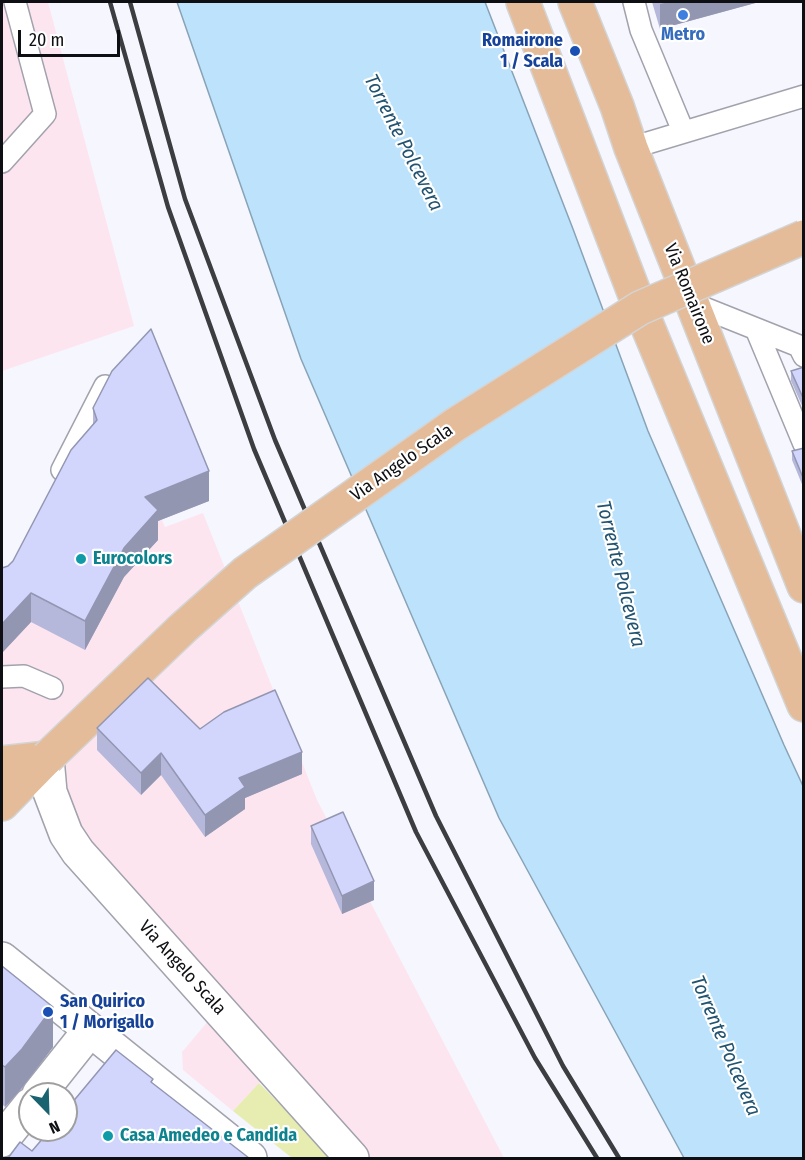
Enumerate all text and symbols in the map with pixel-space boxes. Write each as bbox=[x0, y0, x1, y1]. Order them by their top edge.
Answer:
marker: Metro bbox=[676, 8, 690, 22]
scale bar bbox=[21, 18, 123, 56]
place label: Metro bbox=[661, 24, 705, 46]
text: 20 m bbox=[29, 29, 64, 51]
place label: Romairone 1 / Scala bbox=[482, 30, 563, 72]
marker: Romairone 1 / Scala bbox=[568, 44, 582, 58]
water label: Torrente Polcevera bbox=[358, 71, 448, 215]
street label: Via Romairone bbox=[659, 241, 719, 347]
street label: Via Angelo Scala bbox=[347, 420, 457, 506]
water label: Torrente Polcevera bbox=[590, 498, 650, 650]
place label: Eurocolors bbox=[93, 548, 172, 570]
marker: Eurocolors bbox=[74, 552, 88, 566]
street label: Via Angelo Scala bbox=[134, 916, 230, 1020]
water label: Torrente Polcevera bbox=[685, 972, 765, 1120]
place label: San Quirico 1 / Morigallo bbox=[60, 991, 154, 1034]
marker: San Quirico 1 / Morigallo bbox=[41, 1005, 55, 1019]
north arrow bbox=[18, 1082, 78, 1142]
text: N bbox=[46, 1117, 63, 1138]
place label: Casa Amedeo e Candida bbox=[120, 1125, 297, 1147]
marker: Casa Amedeo e Candida bbox=[101, 1129, 115, 1143]

